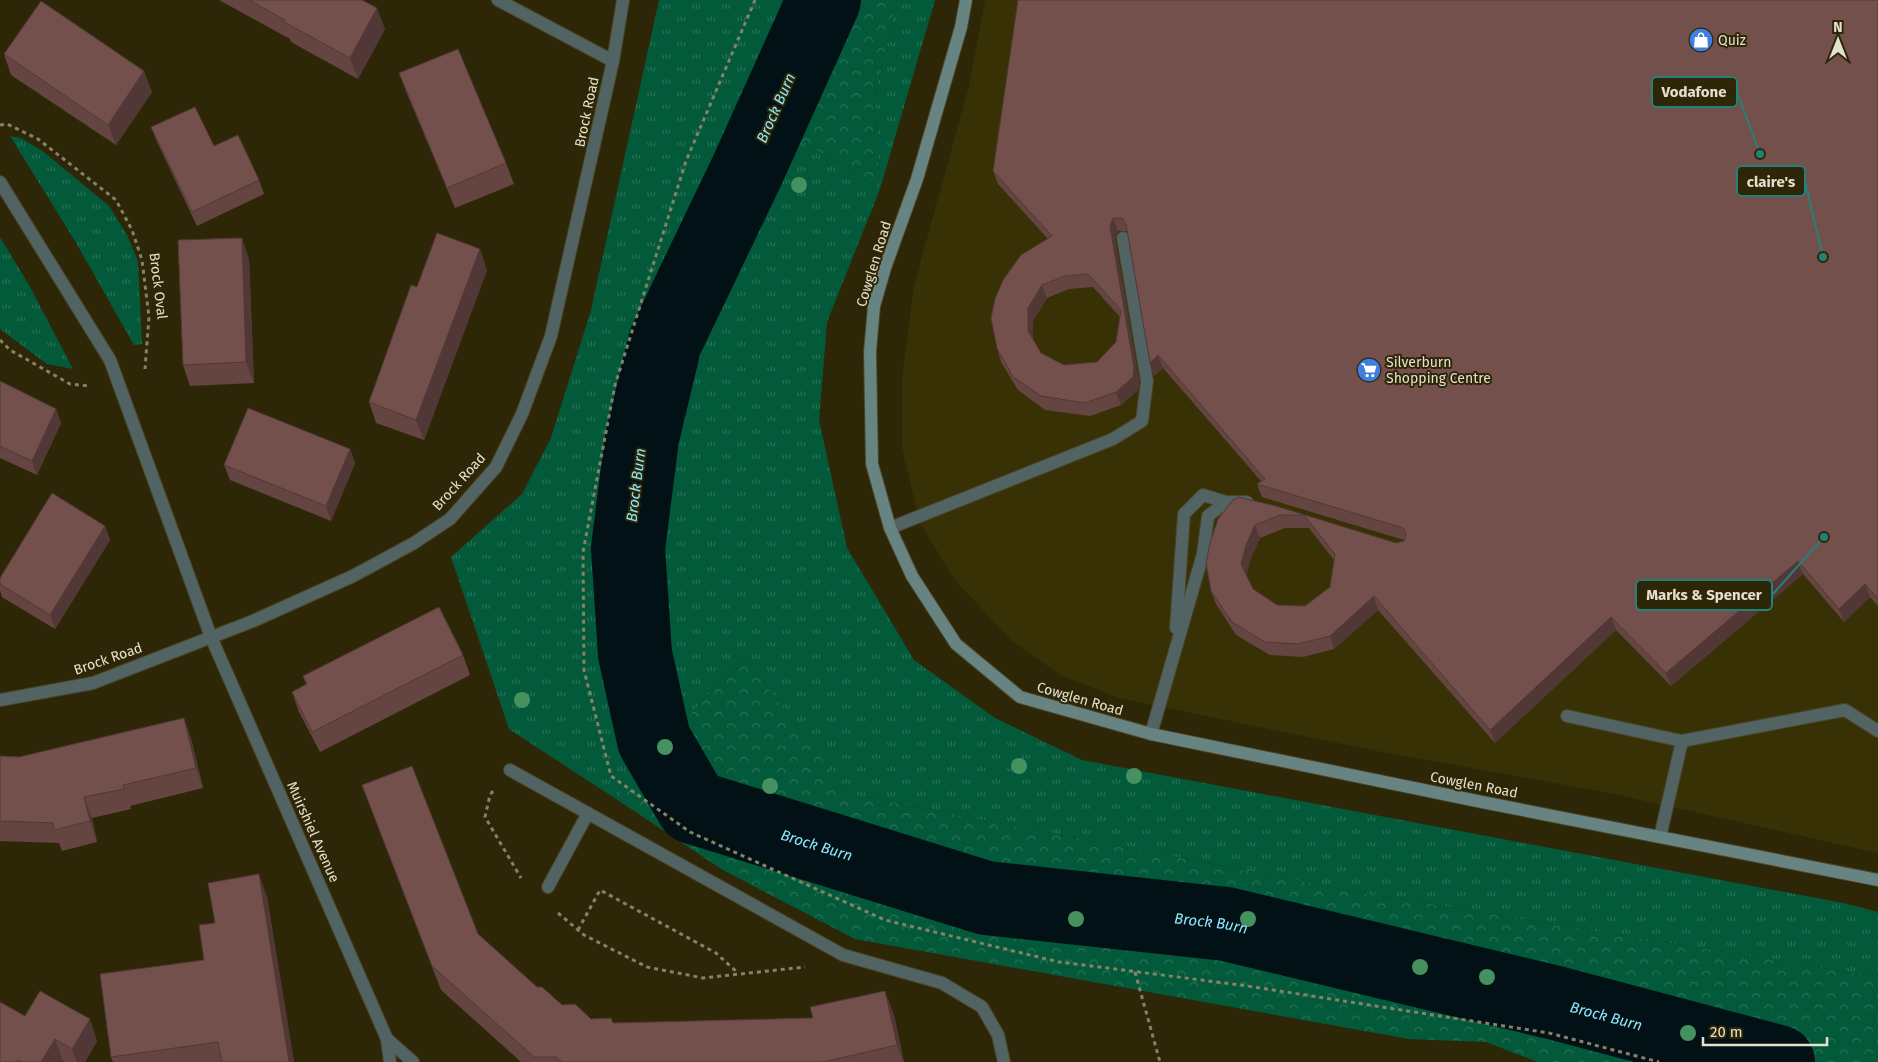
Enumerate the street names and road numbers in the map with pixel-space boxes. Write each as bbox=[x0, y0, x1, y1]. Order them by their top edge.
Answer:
street label: Brock Road bbox=[571, 75, 603, 149]
street label: Cowglen Road bbox=[853, 219, 895, 309]
street label: Brock Oval bbox=[145, 252, 171, 320]
street label: Brock Road bbox=[429, 450, 489, 514]
street label: Brock Road bbox=[71, 639, 145, 679]
street label: Cowglen Road bbox=[1035, 679, 1125, 719]
street label: Cowglen Road bbox=[1429, 768, 1519, 802]
street label: Muirshiel Avenue bbox=[283, 779, 343, 885]

